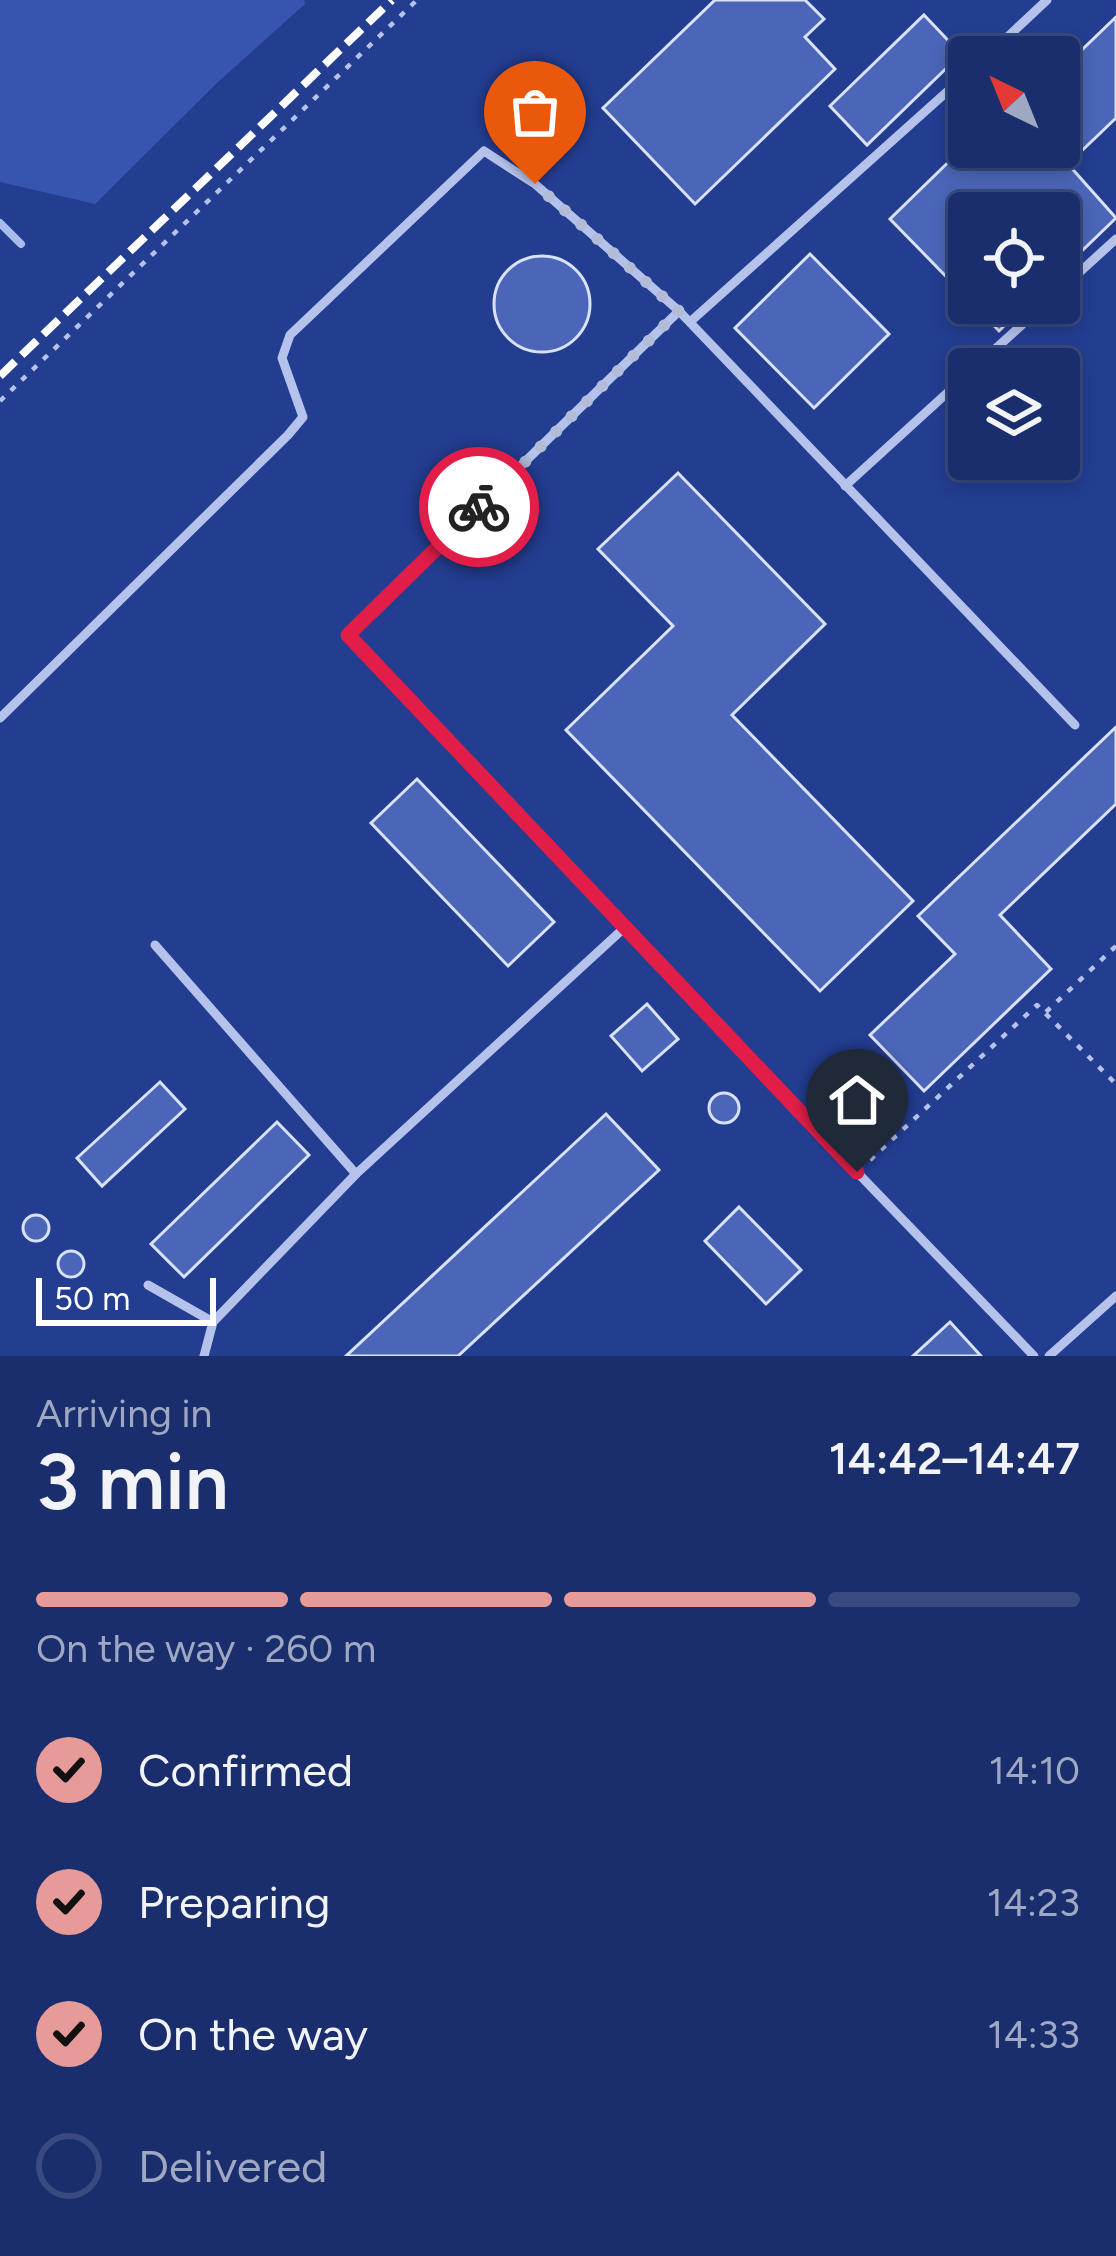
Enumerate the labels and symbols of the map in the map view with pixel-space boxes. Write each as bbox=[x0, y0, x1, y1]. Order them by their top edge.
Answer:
north arrow bbox=[948, 36, 1080, 168]
pin bbox=[484, 61, 586, 184]
courier bbox=[419, 447, 539, 567]
pin bbox=[806, 1049, 908, 1172]
scale bar bbox=[36, 1272, 216, 1325]

